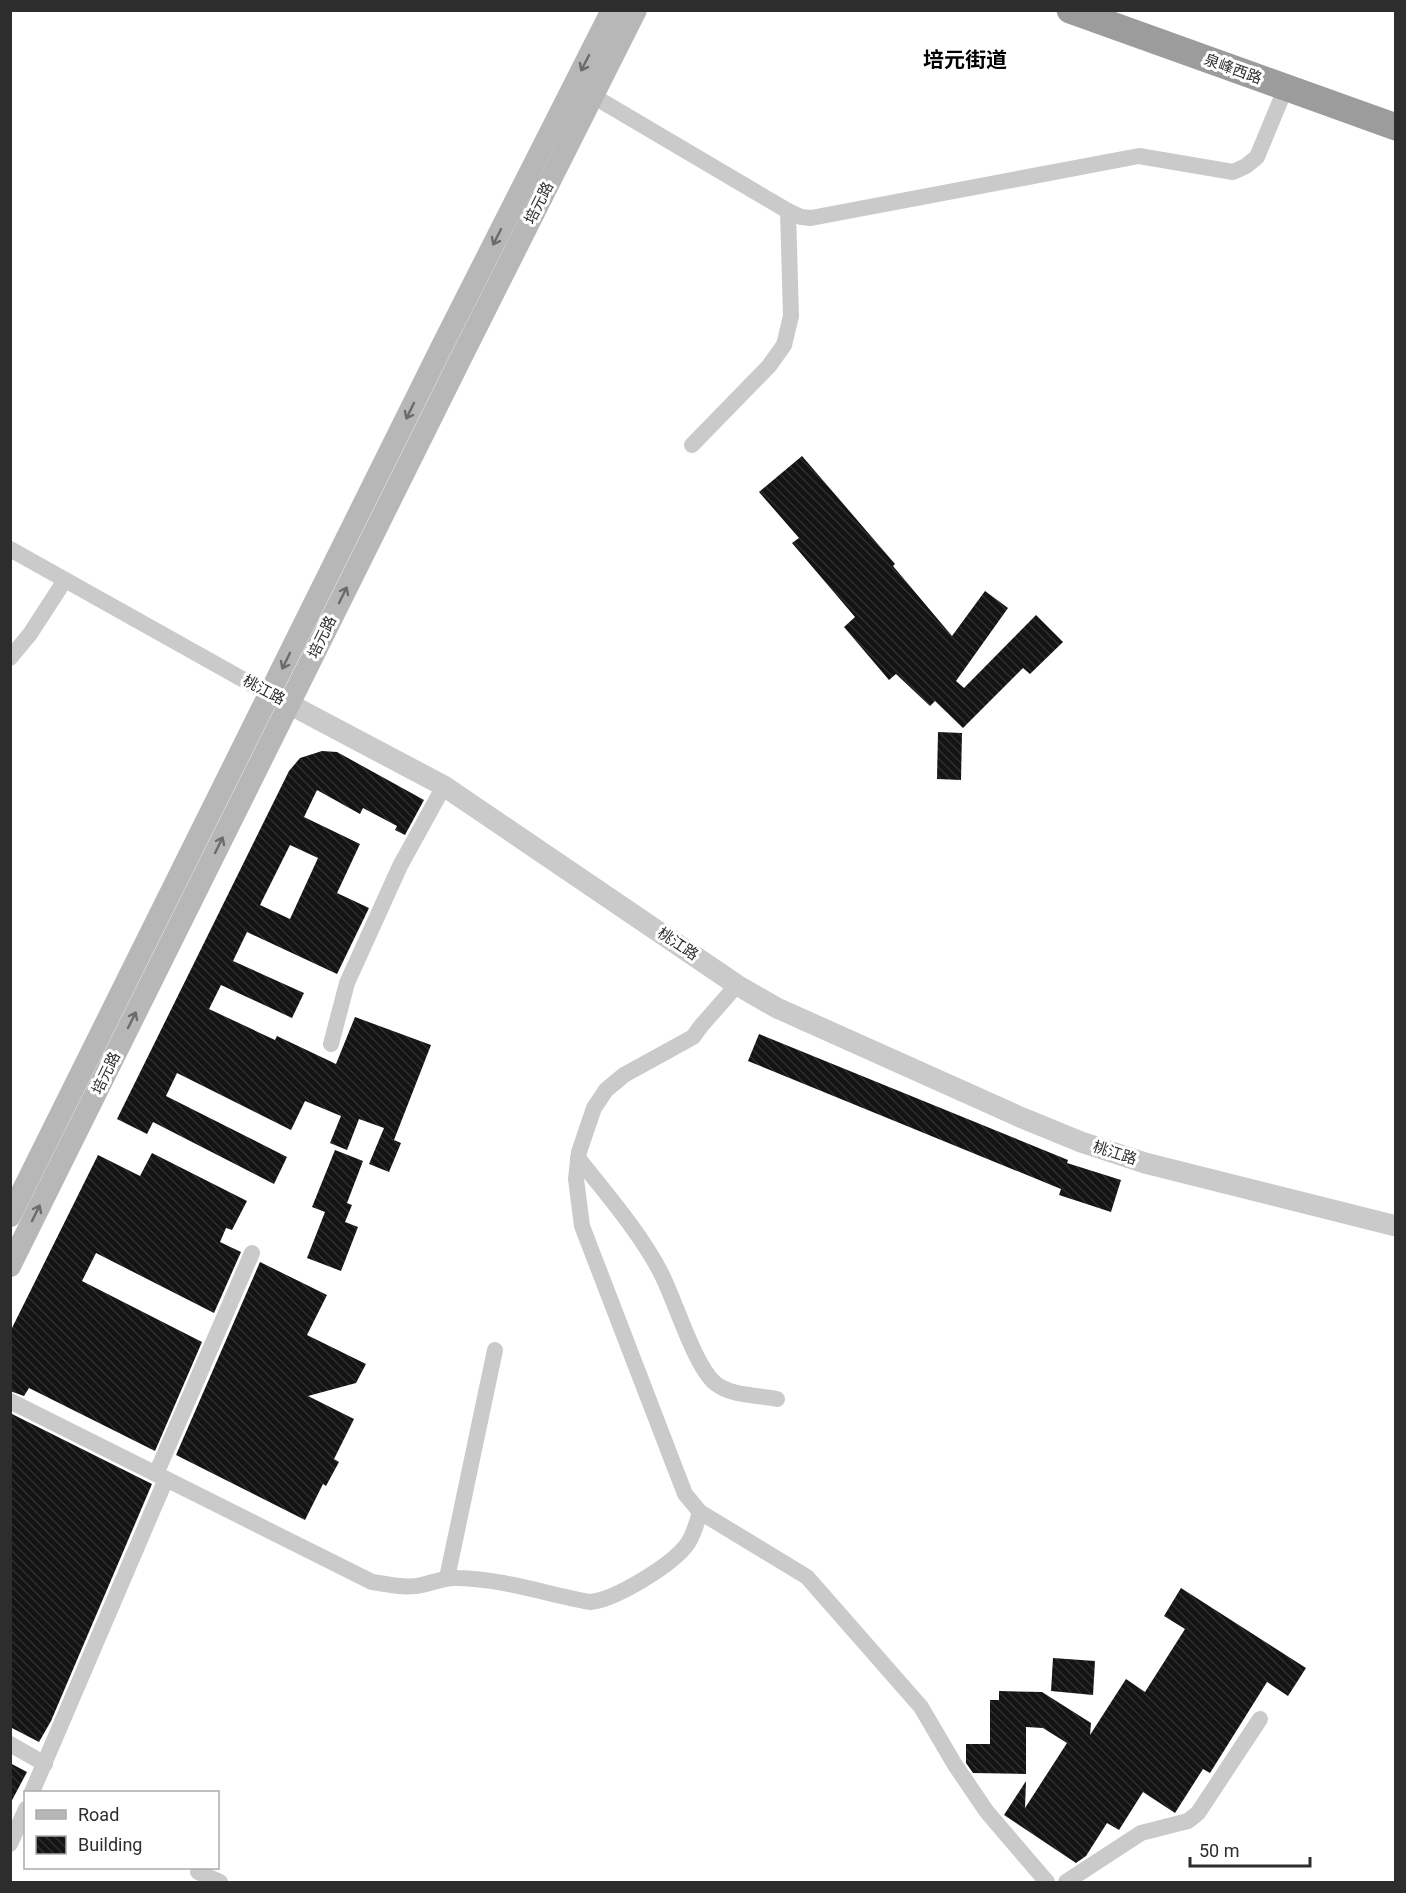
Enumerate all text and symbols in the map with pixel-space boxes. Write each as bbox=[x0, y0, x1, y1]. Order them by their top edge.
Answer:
district label: 培元街道 bbox=[923, 48, 1007, 72]
street label: 泉峰西路 bbox=[1202, 50, 1264, 88]
one-way arrow bbox=[579, 53, 591, 71]
street label: 培元路 bbox=[521, 179, 557, 227]
one-way arrow bbox=[491, 227, 502, 245]
one-way arrow bbox=[403, 401, 415, 419]
one-way arrow bbox=[337, 587, 349, 604]
street label: 培元路 bbox=[304, 613, 340, 661]
one-way arrow bbox=[279, 651, 291, 669]
street label: 桃江路 bbox=[240, 671, 288, 709]
one-way arrow bbox=[213, 837, 225, 854]
street label: 桃江路 bbox=[654, 924, 702, 964]
one-way arrow bbox=[127, 1011, 139, 1029]
street label: 培元路 bbox=[88, 1049, 124, 1097]
street label: 桃江路 bbox=[1091, 1137, 1139, 1169]
one-way arrow bbox=[31, 1205, 43, 1223]
legend bbox=[24, 1791, 219, 1869]
text: Road bbox=[78, 1804, 119, 1825]
scale bar bbox=[1190, 1830, 1310, 1868]
text: Building bbox=[78, 1834, 142, 1855]
text: 50 m bbox=[1199, 1840, 1239, 1861]

